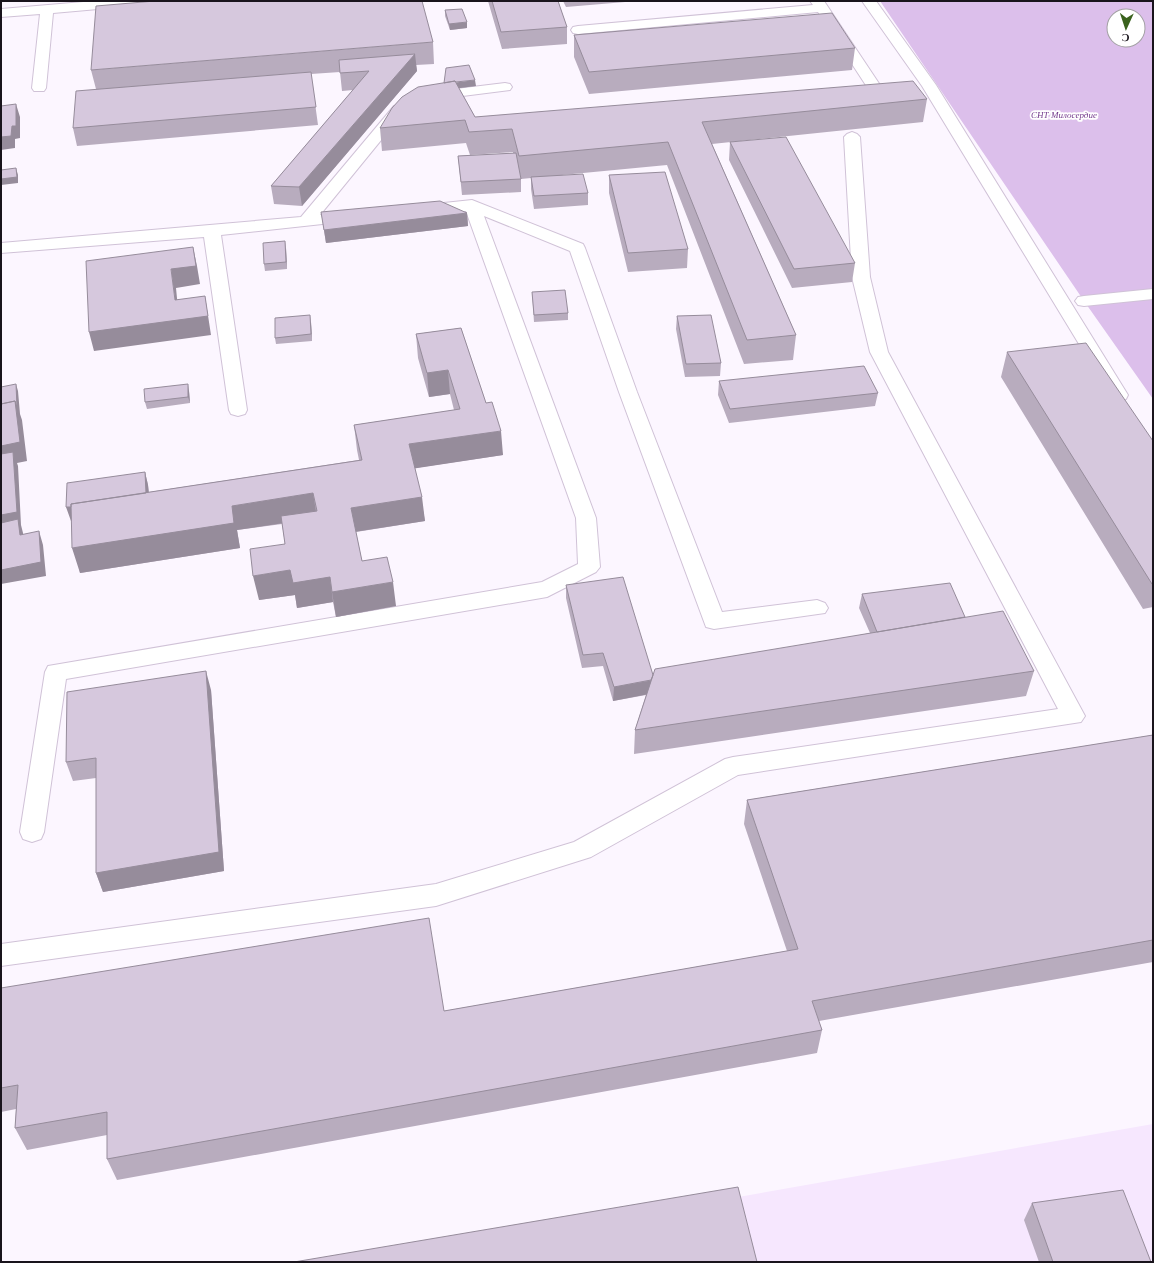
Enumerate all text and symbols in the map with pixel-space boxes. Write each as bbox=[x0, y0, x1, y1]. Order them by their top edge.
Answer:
north arrow bbox=[1106, 8, 1146, 48]
text: С bbox=[1121, 31, 1130, 45]
park label: СНТ Милосердие bbox=[1031, 109, 1097, 120]

